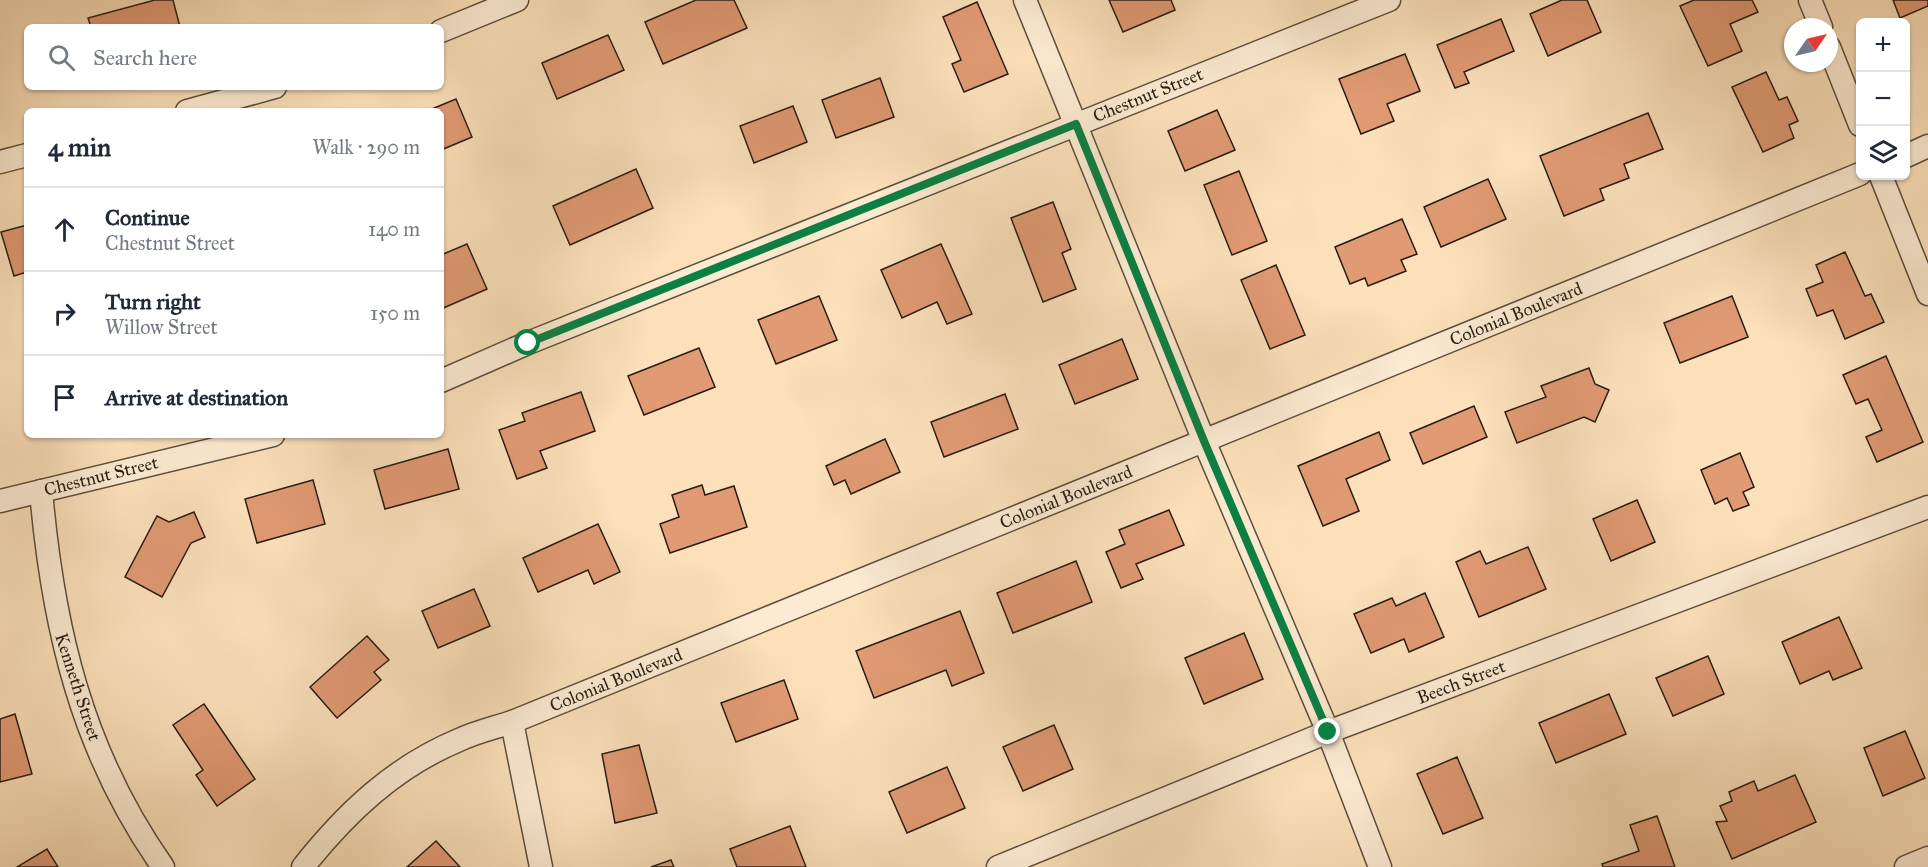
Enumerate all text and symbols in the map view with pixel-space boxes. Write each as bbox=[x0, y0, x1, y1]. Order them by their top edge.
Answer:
north arrow bbox=[1784, 18, 1838, 72]
map controls bbox=[1856, 18, 1910, 180]
button: + bbox=[1856, 18, 1910, 72]
search box bbox=[24, 24, 444, 90]
icon: search bbox=[45, 41, 78, 74]
text: Search here bbox=[93, 44, 197, 71]
street label: Chestnut Street bbox=[1090, 63, 1207, 127]
button: − bbox=[1856, 72, 1910, 126]
button: layers bbox=[1856, 126, 1910, 180]
text: 4 min bbox=[48, 131, 111, 163]
text: Walk · 290 m bbox=[312, 135, 420, 159]
text: Continue bbox=[105, 204, 190, 231]
icon: ahead bbox=[48, 213, 81, 246]
text: 140 m bbox=[368, 217, 420, 241]
text: Chestnut Street bbox=[105, 231, 235, 255]
street label: Colonial Boulevard bbox=[1446, 277, 1586, 351]
text: Turn right bbox=[105, 288, 201, 315]
icon: right bbox=[48, 297, 81, 330]
text: 150 m bbox=[370, 301, 420, 325]
text: Willow Street bbox=[105, 315, 217, 339]
route start bbox=[514, 329, 540, 355]
icon: arrive bbox=[48, 381, 81, 414]
text: Arrive at destination bbox=[105, 384, 288, 411]
street label: Chestnut Street bbox=[42, 451, 161, 501]
street label: Colonial Boulevard bbox=[996, 460, 1136, 534]
street label: Kenneth Street bbox=[50, 630, 106, 744]
street label: Colonial Boulevard bbox=[546, 643, 686, 717]
street label: Beech Street bbox=[1414, 655, 1509, 709]
route end bbox=[1314, 718, 1340, 744]

